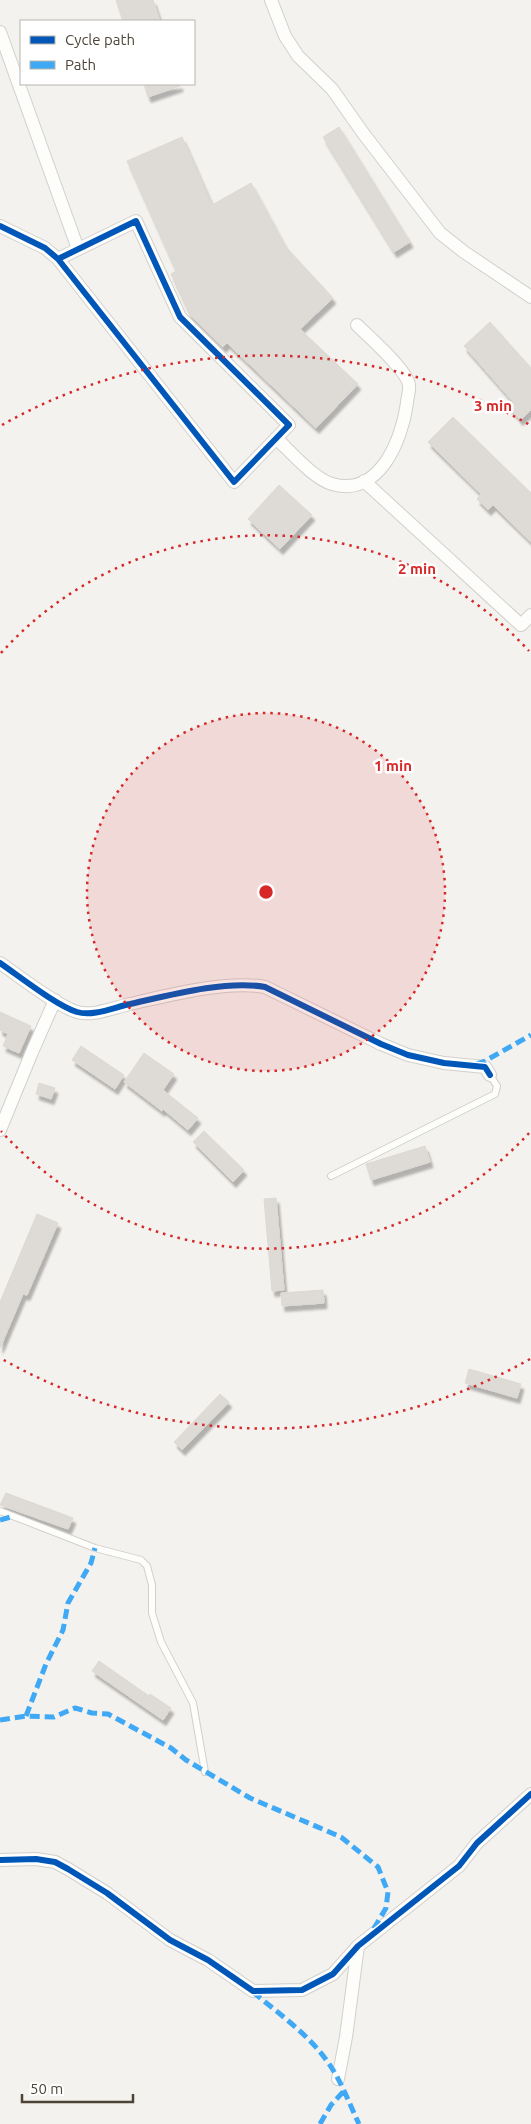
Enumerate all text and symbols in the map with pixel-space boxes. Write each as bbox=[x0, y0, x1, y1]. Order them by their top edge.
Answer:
legend bbox=[20, 20, 195, 85]
text: Cycle path bbox=[65, 31, 135, 48]
text: Path bbox=[65, 56, 96, 73]
text: 3 min bbox=[474, 397, 512, 414]
text: 2 min bbox=[398, 560, 436, 577]
text: 1 min bbox=[374, 757, 412, 774]
centre of rings bbox=[257, 883, 275, 901]
scale bar bbox=[22, 2072, 134, 2104]
text: 50 m bbox=[30, 2080, 63, 2097]

